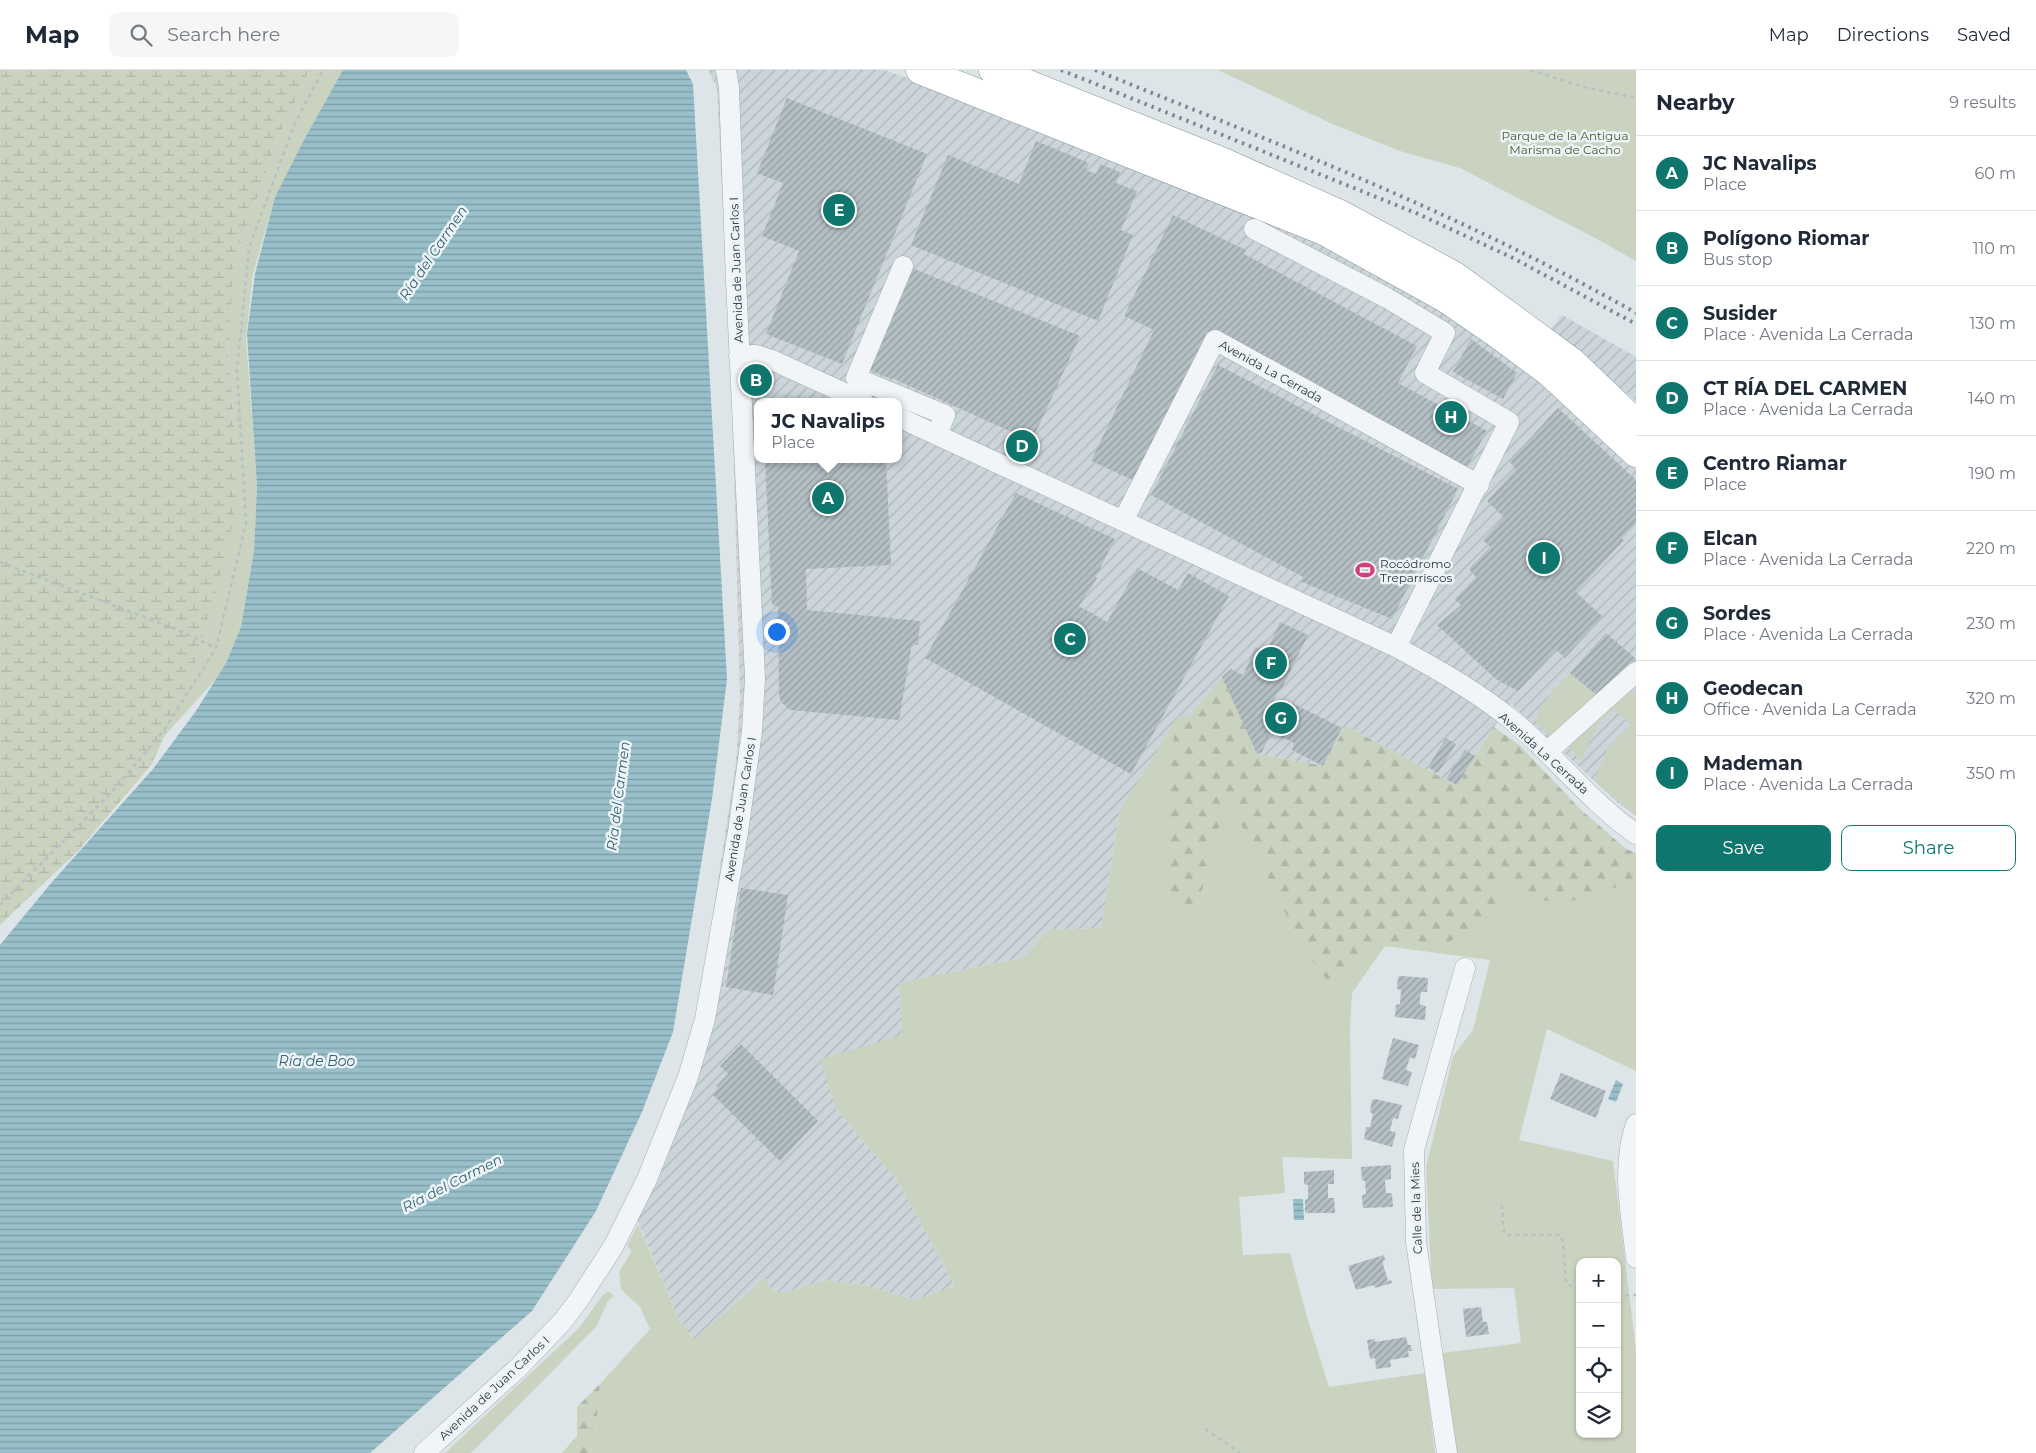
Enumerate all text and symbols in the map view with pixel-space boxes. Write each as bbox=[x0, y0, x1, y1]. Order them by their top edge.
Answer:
search box bbox=[109, 12, 459, 57]
text: Map bbox=[25, 20, 79, 49]
icon: search bbox=[127, 21, 155, 49]
text: Search here bbox=[167, 23, 280, 46]
text: Map bbox=[1769, 24, 1809, 46]
text: Directions bbox=[1837, 24, 1929, 46]
text: Saved bbox=[1957, 24, 2011, 46]
text: Nearby bbox=[1656, 90, 1735, 115]
text: 9 results bbox=[1949, 93, 2016, 112]
park label: Parque de la Antigua Marisma de Cacho bbox=[1502, 128, 1628, 157]
text: JC Navalips bbox=[1703, 152, 1817, 175]
text: A bbox=[1666, 164, 1678, 183]
text: 60 m bbox=[1974, 164, 2016, 183]
text: Place bbox=[1703, 175, 1747, 194]
pin: E bbox=[823, 191, 855, 229]
street label: Avenida de Juan Carlos I bbox=[726, 197, 746, 343]
water label: Ría del Carmen bbox=[395, 202, 471, 304]
text: Polígono Riomar bbox=[1703, 227, 1869, 250]
text: B bbox=[1666, 239, 1678, 258]
text: 110 m bbox=[1973, 239, 2016, 258]
text: Bus stop bbox=[1703, 250, 1773, 269]
text: Susider bbox=[1703, 302, 1777, 325]
text: C bbox=[1666, 314, 1678, 333]
text: 130 m bbox=[1969, 314, 2016, 333]
text: Place · Avenida La Cerrada bbox=[1703, 325, 1913, 344]
street label: Avenida La Cerrada bbox=[1217, 336, 1325, 406]
pin: B bbox=[740, 361, 772, 399]
text: CT RÍA DEL CARMEN bbox=[1703, 377, 1907, 400]
text: D bbox=[1665, 389, 1679, 408]
text: 140 m bbox=[1968, 389, 2016, 408]
popup bbox=[754, 398, 902, 463]
pin: H bbox=[1435, 398, 1467, 436]
text: Place · Avenida La Cerrada bbox=[1703, 400, 1913, 419]
text: JC Navalips bbox=[771, 410, 885, 433]
pin: D bbox=[1006, 427, 1038, 465]
text: Place bbox=[771, 433, 815, 452]
text: Centro Riamar bbox=[1703, 452, 1847, 475]
text: E bbox=[1667, 464, 1677, 483]
text: 190 m bbox=[1969, 464, 2016, 483]
text: Place bbox=[1703, 475, 1747, 494]
pin: A bbox=[812, 479, 844, 517]
text: Elcan bbox=[1703, 527, 1758, 550]
pin: I bbox=[1528, 539, 1560, 577]
text: F bbox=[1667, 539, 1677, 558]
text: 220 m bbox=[1966, 539, 2016, 558]
text: Place · Avenida La Cerrada bbox=[1703, 550, 1913, 569]
place label: Rocódromo Treparriscos bbox=[1380, 556, 1453, 585]
sports icon: Rocódromo Treparriscos bbox=[1354, 559, 1376, 581]
text: Sordes bbox=[1703, 602, 1771, 625]
text: G bbox=[1666, 614, 1678, 633]
text: 230 m bbox=[1966, 614, 2016, 633]
your location bbox=[764, 619, 790, 645]
pin: C bbox=[1054, 620, 1086, 658]
text: Place · Avenida La Cerrada bbox=[1703, 625, 1913, 644]
pin: F bbox=[1255, 644, 1287, 682]
text: Geodecan bbox=[1703, 677, 1803, 700]
text: H bbox=[1666, 689, 1678, 708]
text: 320 m bbox=[1966, 689, 2016, 708]
pin: G bbox=[1265, 699, 1297, 737]
text: Office · Avenida La Cerrada bbox=[1703, 700, 1917, 719]
street label: Avenida La Cerrada bbox=[1496, 709, 1592, 797]
street label: Avenida de Juan Carlos I bbox=[721, 736, 759, 882]
water label: Ría del Carmen bbox=[602, 740, 634, 852]
text: Mademan bbox=[1703, 752, 1803, 775]
text: I bbox=[1669, 764, 1675, 783]
text: 350 m bbox=[1966, 764, 2016, 783]
text: Place · Avenida La Cerrada bbox=[1703, 775, 1913, 794]
button: Save bbox=[1656, 825, 1831, 871]
button: Share bbox=[1841, 825, 2016, 871]
water label: Ría de Boo bbox=[279, 1052, 356, 1070]
water label: Ría del Carmen bbox=[399, 1150, 505, 1216]
street label: Calle de la Mies bbox=[1407, 1162, 1425, 1254]
map controls bbox=[1576, 1258, 1621, 1438]
button: + bbox=[1576, 1258, 1621, 1303]
button: − bbox=[1576, 1303, 1621, 1348]
street label: Avenida de Juan Carlos I bbox=[435, 1333, 553, 1443]
button: locate bbox=[1576, 1348, 1621, 1393]
button: layers bbox=[1576, 1393, 1621, 1438]

